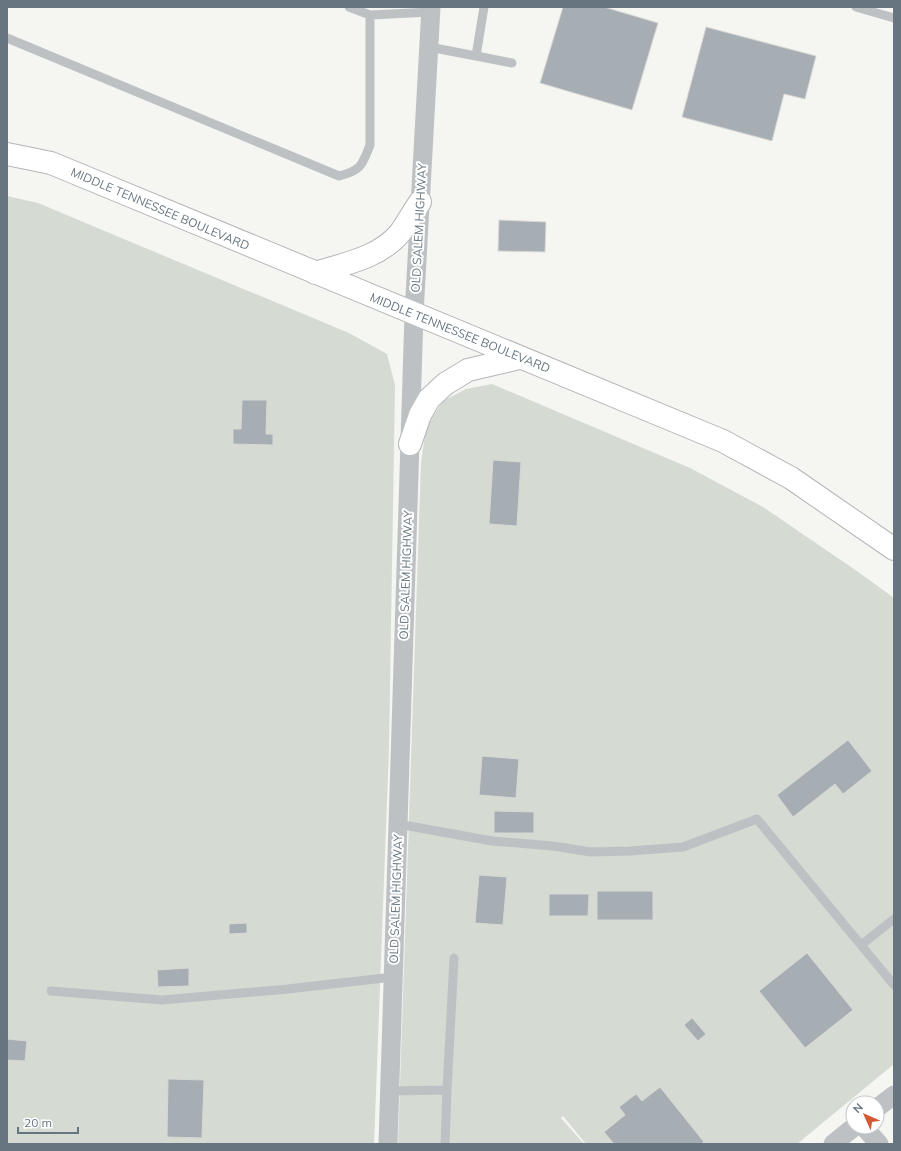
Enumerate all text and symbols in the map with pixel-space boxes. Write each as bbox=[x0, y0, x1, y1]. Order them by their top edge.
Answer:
street label: OLD SALEM HIGHWAY bbox=[408, 162, 429, 293]
street label: MIDDLE TENNESSEE BOULEVARD bbox=[68, 164, 252, 253]
street label: MIDDLE TENNESSEE BOULEVARD bbox=[368, 289, 552, 376]
street label: OLD SALEM HIGHWAY bbox=[396, 509, 415, 640]
street label: OLD SALEM HIGHWAY bbox=[386, 833, 405, 964]
north arrow bbox=[845, 1095, 885, 1135]
text: N bbox=[850, 1100, 866, 1116]
scale bar bbox=[18, 1109, 78, 1135]
text: 20 m bbox=[24, 1115, 52, 1130]

